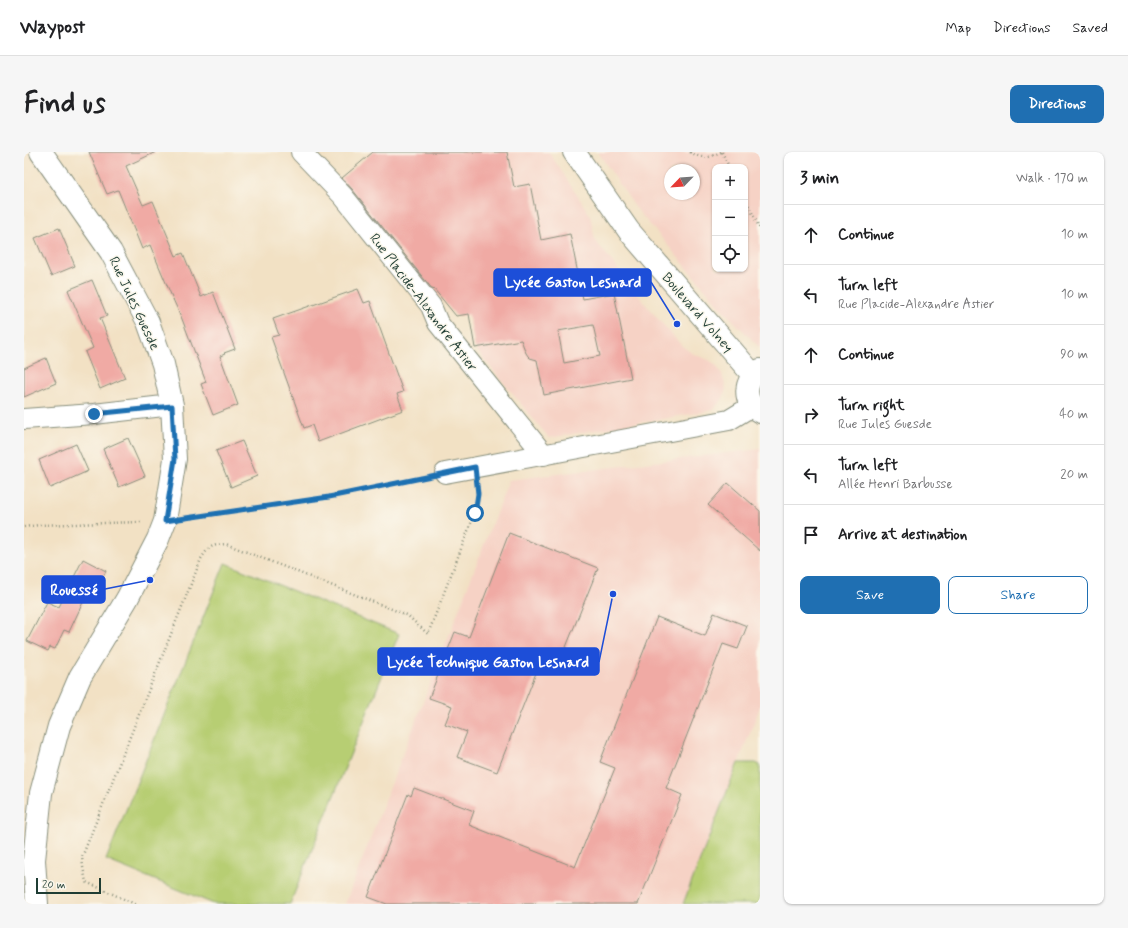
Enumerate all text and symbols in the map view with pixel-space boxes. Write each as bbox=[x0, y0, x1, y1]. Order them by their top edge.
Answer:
text: Waypost bbox=[20, 15, 85, 40]
text: Map bbox=[945, 19, 971, 37]
text: Directions bbox=[993, 19, 1051, 37]
text: Saved bbox=[1073, 19, 1108, 37]
button: Directions bbox=[1010, 85, 1104, 123]
text: Find us bbox=[24, 86, 105, 123]
north arrow bbox=[664, 164, 700, 200]
map controls bbox=[712, 164, 748, 272]
button: + bbox=[712, 164, 748, 200]
text: 3 min bbox=[800, 167, 839, 189]
text: Walk · 170 m bbox=[1016, 170, 1088, 187]
button: − bbox=[712, 200, 748, 236]
icon: ahead bbox=[800, 224, 822, 246]
text: Continue bbox=[838, 225, 894, 245]
text: 10 m bbox=[1061, 226, 1088, 243]
street label: Rue Placide-Alexandre Astier bbox=[365, 230, 481, 375]
button: locate bbox=[712, 236, 748, 272]
street label: Rue Jules Guesde bbox=[105, 254, 164, 353]
callout: Lycée Gaston Lesnard bbox=[494, 269, 651, 296]
street label: Boulevard Volney bbox=[658, 269, 737, 356]
text: Lycée Gaston Lesnard bbox=[505, 273, 642, 293]
text: Turn left bbox=[838, 276, 898, 296]
icon: left bbox=[800, 284, 822, 306]
text: 10 m bbox=[1061, 286, 1088, 303]
text: Rue Placide-Alexandre Astier bbox=[838, 296, 994, 313]
icon: ahead bbox=[800, 344, 822, 366]
text: Continue bbox=[838, 345, 894, 365]
text: 90 m bbox=[1060, 346, 1088, 363]
text: Turn right bbox=[838, 396, 905, 416]
icon: right bbox=[800, 404, 822, 426]
route end bbox=[85, 405, 103, 423]
text: 40 m bbox=[1059, 406, 1088, 423]
text: Rue Jules Guesde bbox=[838, 416, 932, 433]
text: Turn left bbox=[838, 456, 898, 476]
icon: left bbox=[800, 464, 822, 486]
text: 20 m bbox=[1060, 466, 1088, 483]
text: Allée Henri Barbusse bbox=[838, 476, 953, 493]
route start bbox=[466, 504, 484, 522]
icon: arrive bbox=[800, 524, 822, 546]
text: Arrive at destination bbox=[838, 525, 967, 545]
callout: Rouessé bbox=[42, 576, 105, 603]
button: Save bbox=[800, 576, 940, 614]
button: Share bbox=[948, 576, 1088, 614]
text: Rouessé bbox=[50, 581, 98, 601]
callout: Lycée Technique Gaston Lesnard bbox=[378, 648, 599, 675]
text: Lycée Technique Gaston Lesnard bbox=[387, 653, 589, 673]
scale bar bbox=[36, 876, 101, 895]
text: 20 m bbox=[42, 878, 65, 892]

